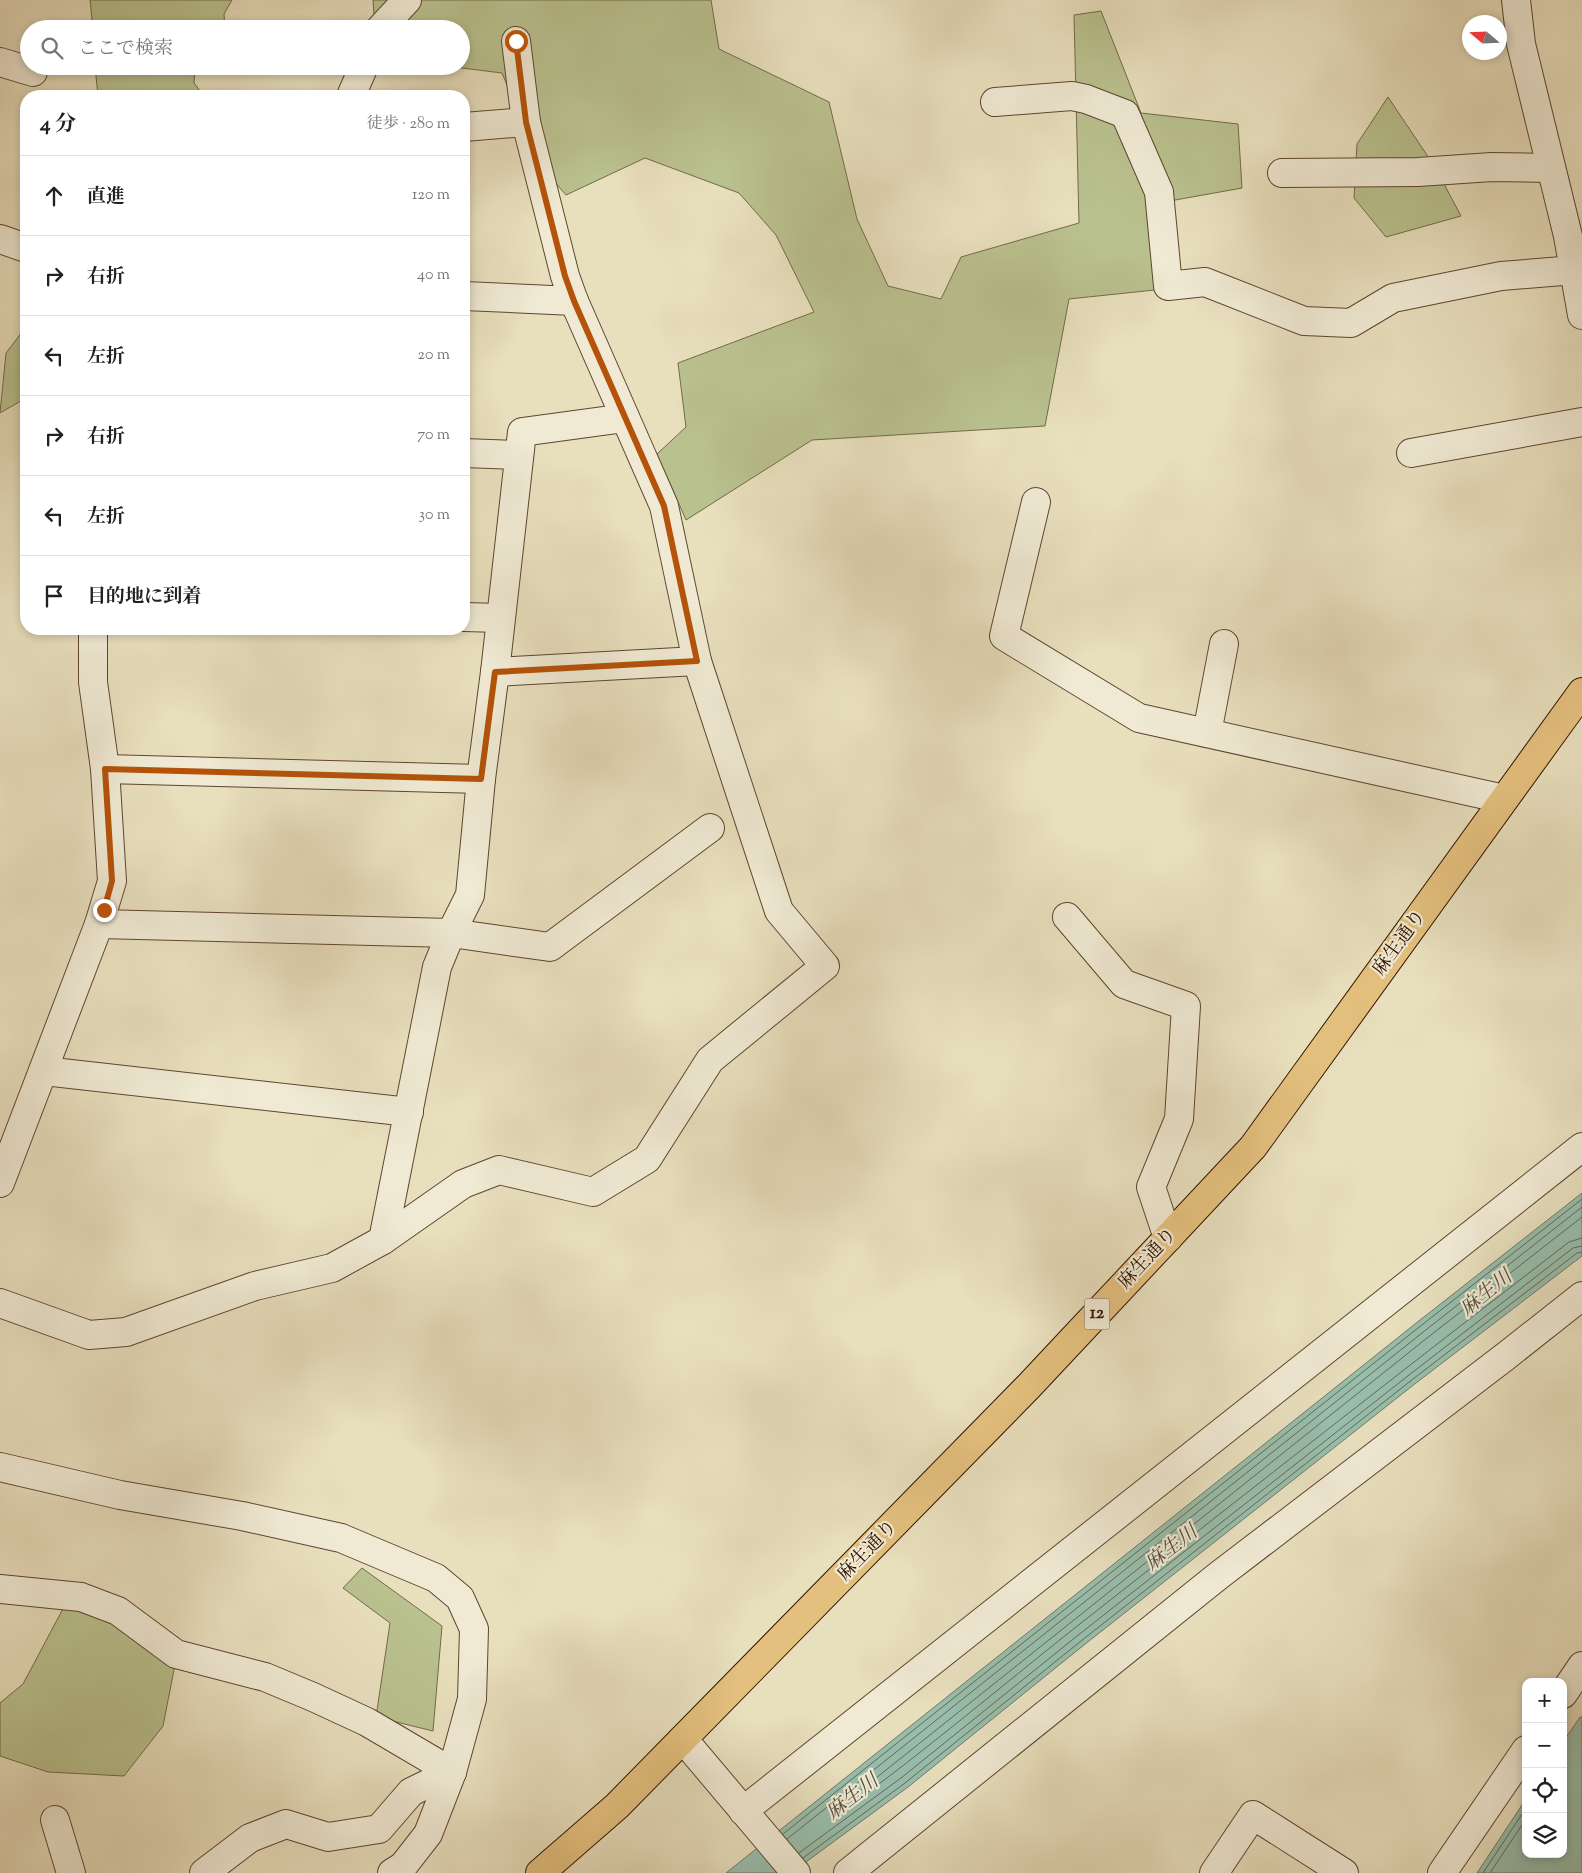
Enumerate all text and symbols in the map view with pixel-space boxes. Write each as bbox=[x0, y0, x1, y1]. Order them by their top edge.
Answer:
north arrow bbox=[1462, 15, 1507, 60]
search box bbox=[20, 20, 470, 75]
route start bbox=[505, 30, 528, 53]
icon: search bbox=[38, 34, 66, 62]
text: ここで検索 bbox=[78, 36, 173, 63]
text: 4 分 bbox=[40, 110, 76, 140]
text: 徒歩 · 280 m bbox=[367, 113, 450, 136]
icon: ahead bbox=[40, 182, 68, 210]
text: 直進 bbox=[87, 184, 125, 211]
text: 120 m bbox=[412, 184, 450, 207]
icon: right bbox=[40, 262, 68, 290]
text: 右折 bbox=[87, 264, 125, 291]
text: 40 m bbox=[417, 264, 450, 287]
icon: left bbox=[40, 342, 68, 370]
text: 左折 bbox=[87, 344, 125, 371]
text: 20 m bbox=[417, 344, 450, 367]
icon: right bbox=[40, 422, 68, 450]
text: 右折 bbox=[87, 424, 125, 451]
text: 70 m bbox=[417, 424, 450, 447]
icon: left bbox=[40, 502, 68, 530]
text: 左折 bbox=[87, 504, 125, 531]
text: 30 m bbox=[419, 504, 450, 527]
icon: arrive bbox=[40, 582, 68, 610]
text: 目的地に到着 bbox=[87, 584, 201, 611]
route end bbox=[93, 899, 116, 922]
street label: 麻生通り bbox=[1367, 904, 1433, 982]
street label: 麻生通り bbox=[1112, 1222, 1184, 1296]
water label: 麻生川 bbox=[1455, 1263, 1521, 1324]
road number: 12 bbox=[1084, 1298, 1110, 1330]
street label: 麻生通り bbox=[832, 1514, 904, 1588]
water label: 麻生川 bbox=[1139, 1518, 1206, 1579]
map controls bbox=[1522, 1678, 1567, 1858]
button: + bbox=[1522, 1678, 1567, 1723]
button: − bbox=[1522, 1723, 1567, 1768]
water label: 麻生川 bbox=[820, 1767, 887, 1828]
button: locate bbox=[1522, 1768, 1567, 1813]
button: layers bbox=[1522, 1813, 1567, 1858]

